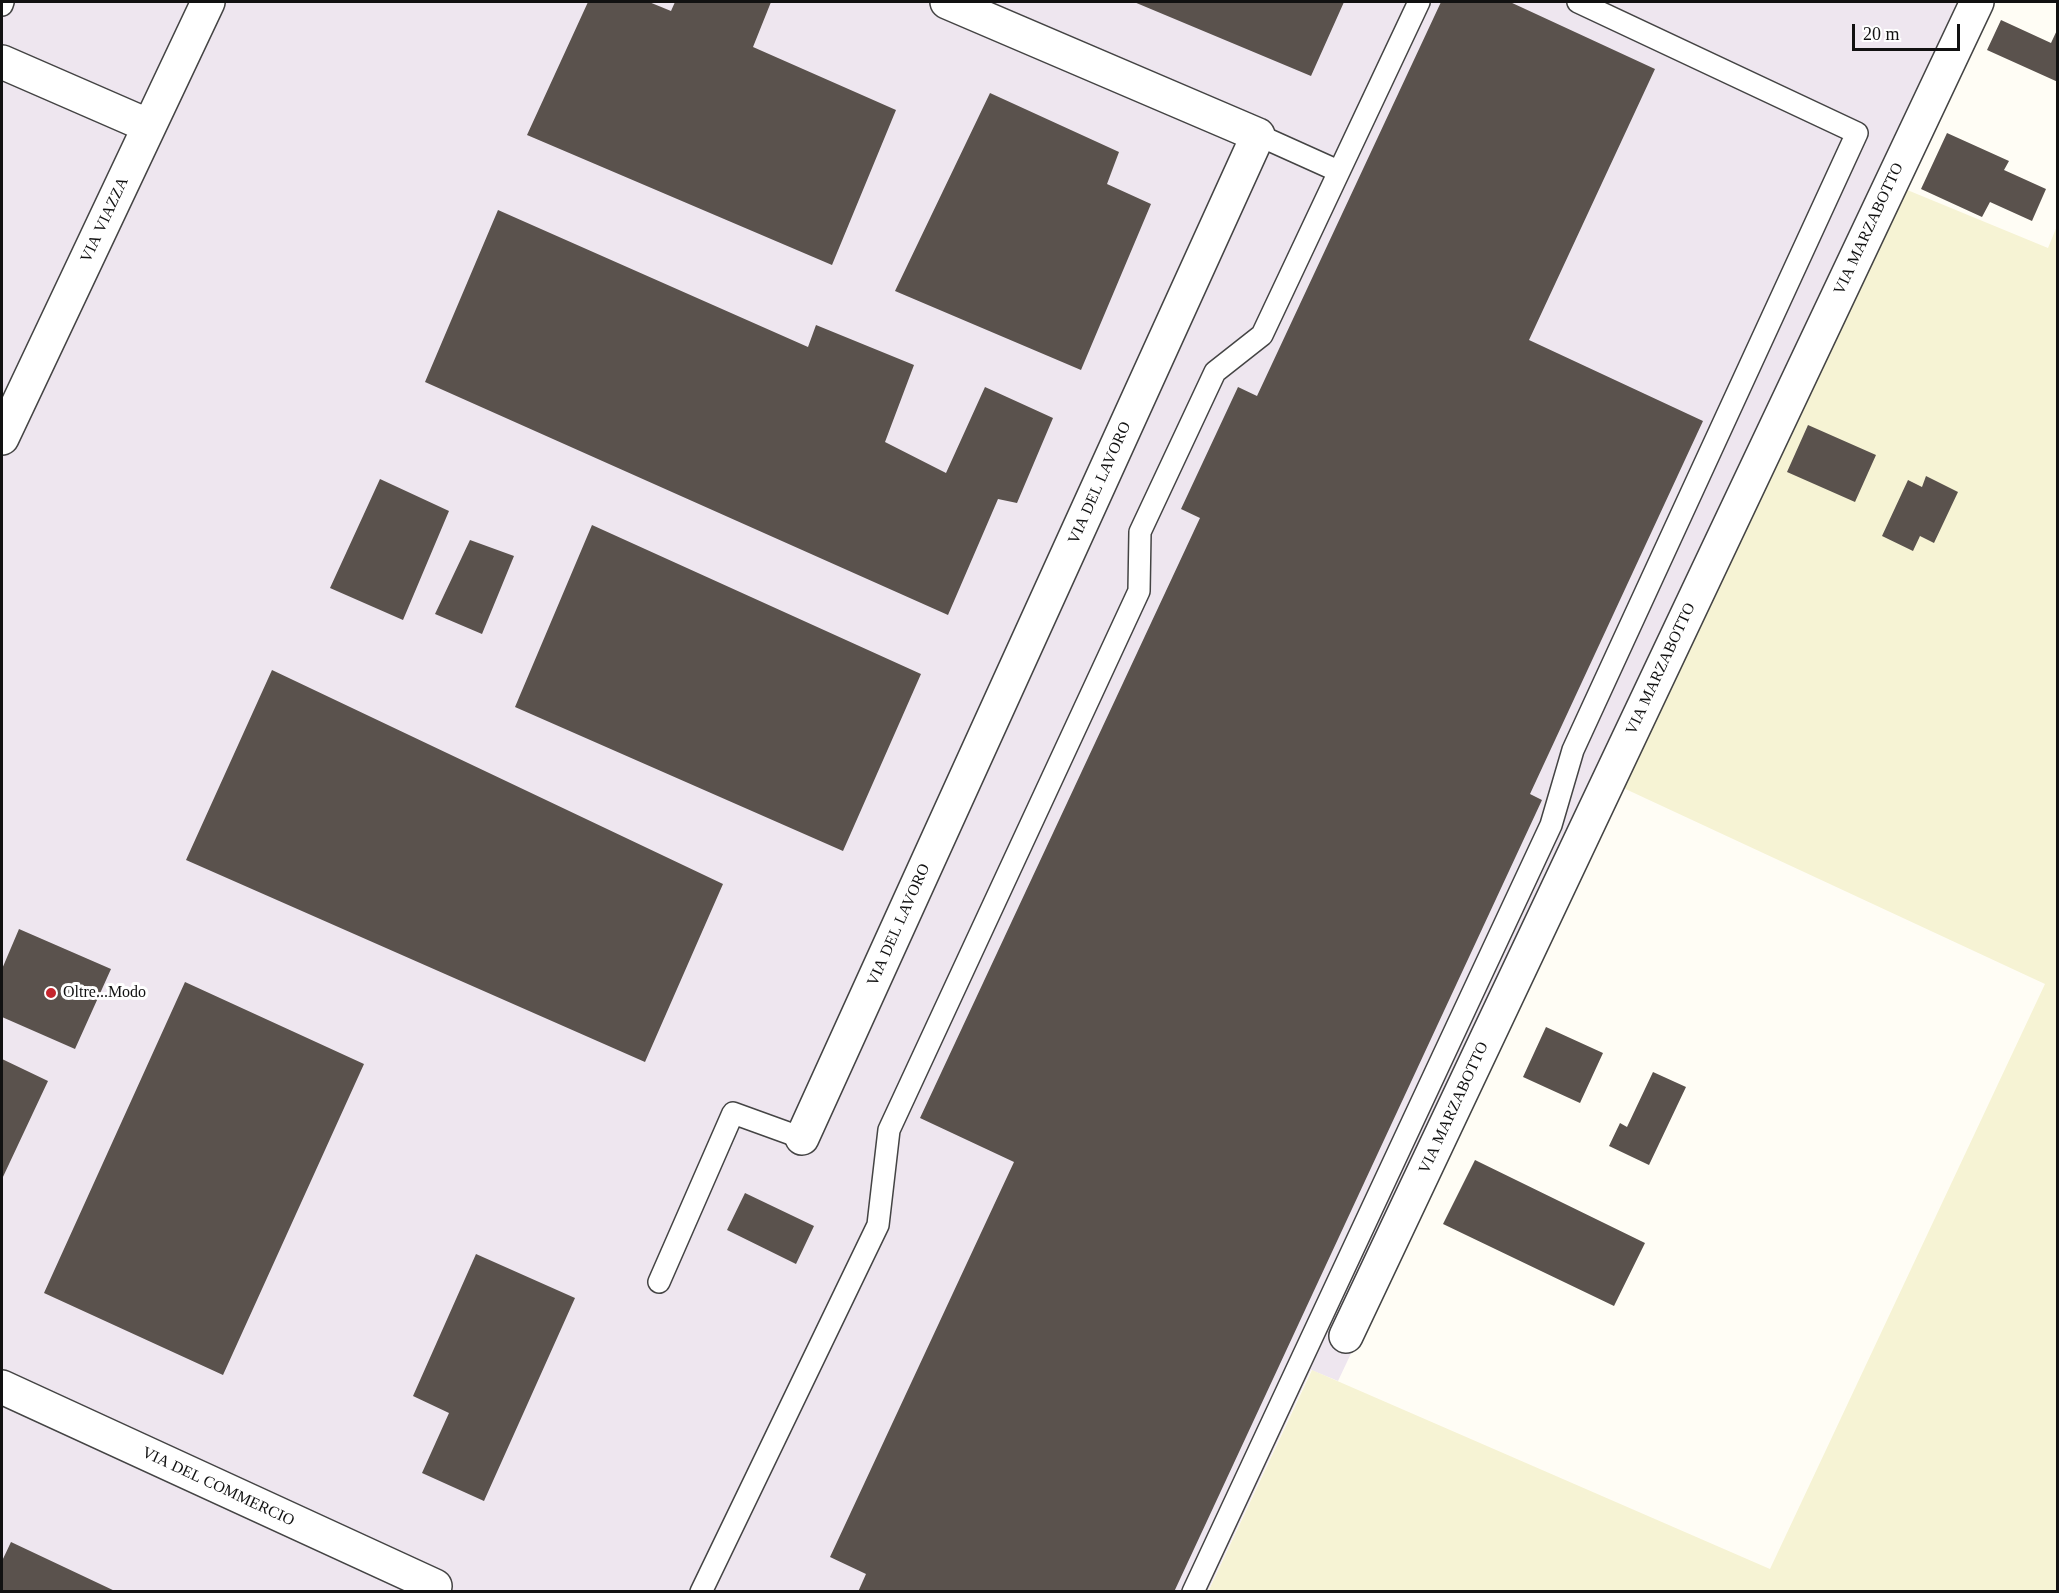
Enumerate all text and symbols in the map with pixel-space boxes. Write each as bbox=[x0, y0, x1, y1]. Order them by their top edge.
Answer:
scale bar bbox=[1855, 12, 1963, 50]
text: 20 m bbox=[1863, 24, 1900, 44]
street label: VIA MARZABOTTO bbox=[1830, 160, 1908, 298]
street label: VIA VIAZZA bbox=[77, 174, 133, 266]
street label: VIA DEL LAVORO bbox=[1064, 419, 1136, 547]
street label: VIA MARZABOTTO bbox=[1622, 600, 1700, 738]
street label: VIA DEL LAVORO bbox=[863, 861, 935, 989]
place label: Oltre...Modo bbox=[63, 983, 146, 1003]
marker: Oltre...Modo bbox=[44, 986, 58, 1000]
street label: VIA MARZABOTTO bbox=[1415, 1039, 1493, 1177]
street label: VIA DEL COMMERCIO bbox=[139, 1443, 297, 1531]

